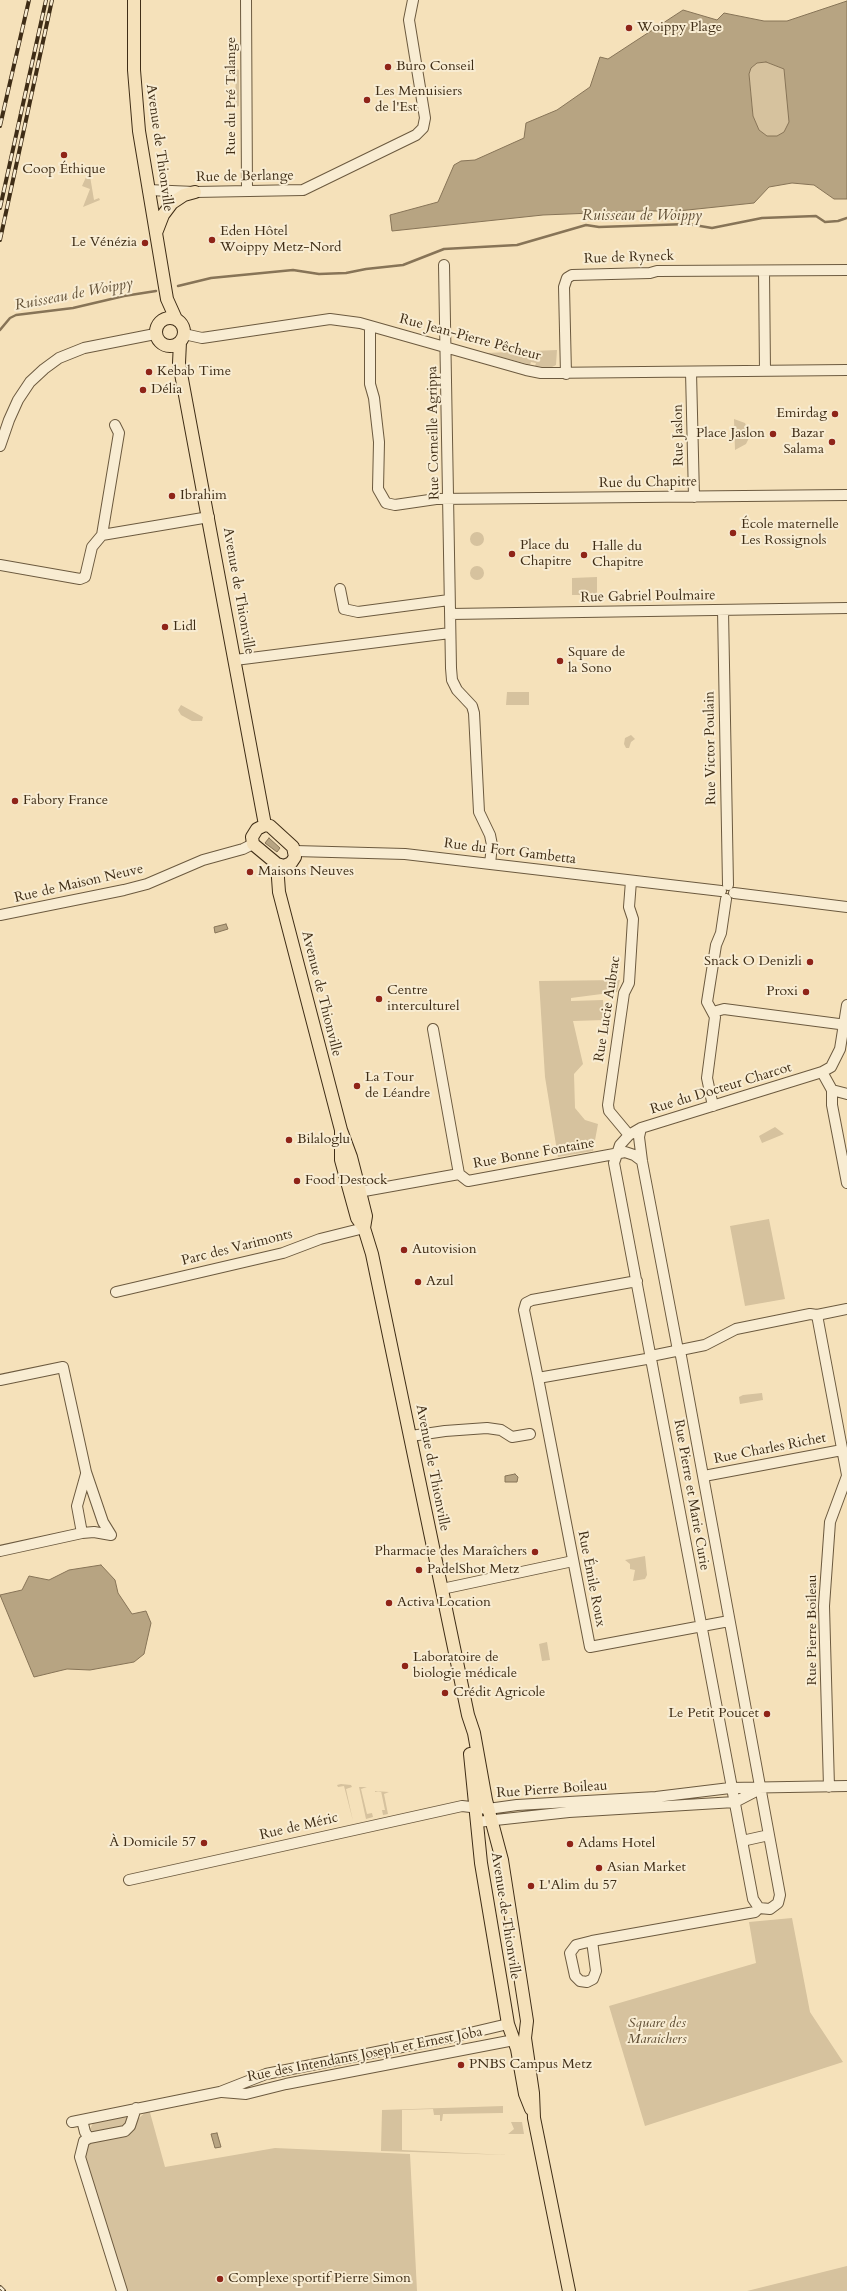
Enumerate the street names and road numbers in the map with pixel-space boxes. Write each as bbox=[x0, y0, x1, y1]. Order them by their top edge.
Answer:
street label: Rue du Pré Talange bbox=[224, 37, 240, 155]
street label: Avenue de Thionville bbox=[142, 83, 176, 213]
street label: Rue de Berlange bbox=[196, 168, 294, 186]
street label: Rue de Ryneck bbox=[584, 248, 674, 268]
street label: Rue Jean-Pierre Pêcheur bbox=[398, 311, 542, 365]
street label: Rue Corneille Agrippa bbox=[424, 366, 444, 500]
street label: Rue Jaslon bbox=[670, 404, 688, 466]
street label: Rue du Chapitre bbox=[599, 474, 697, 492]
street label: Avenue de Thionville bbox=[219, 526, 257, 656]
street label: Rue Gabriel Poulmaire bbox=[580, 587, 716, 607]
street label: Rue Victor Poulain bbox=[702, 691, 720, 805]
street label: Rue du Fort Gambetta bbox=[443, 836, 577, 868]
street label: Rue de Maison Neuve bbox=[13, 861, 145, 907]
street label: Avenue de Thionville bbox=[297, 930, 345, 1058]
street label: Rue Lucie Aubrac bbox=[591, 955, 625, 1063]
street label: Rue du Docteur Charcot bbox=[648, 1059, 794, 1119]
street label: Rue Bonne Fontaine bbox=[472, 1135, 596, 1173]
street label: Parc des Varimonts bbox=[180, 1226, 294, 1270]
street label: Avenue de Thionville bbox=[411, 1403, 453, 1533]
street label: Rue Pierre et Marie Curie bbox=[669, 1418, 713, 1572]
street label: Rue Charles Richet bbox=[712, 1430, 828, 1468]
street label: Rue Émile Roux bbox=[573, 1530, 609, 1628]
street label: Rue Pierre Boileau bbox=[805, 1574, 821, 1686]
street label: Rue Pierre Boileau bbox=[496, 1778, 608, 1802]
street label: Rue de Méric bbox=[258, 1810, 340, 1844]
street label: Avenue de Thionville bbox=[487, 1851, 523, 1981]
street label: Rue des Intendants Joseph et Ernest Joba bbox=[246, 2024, 484, 2086]

